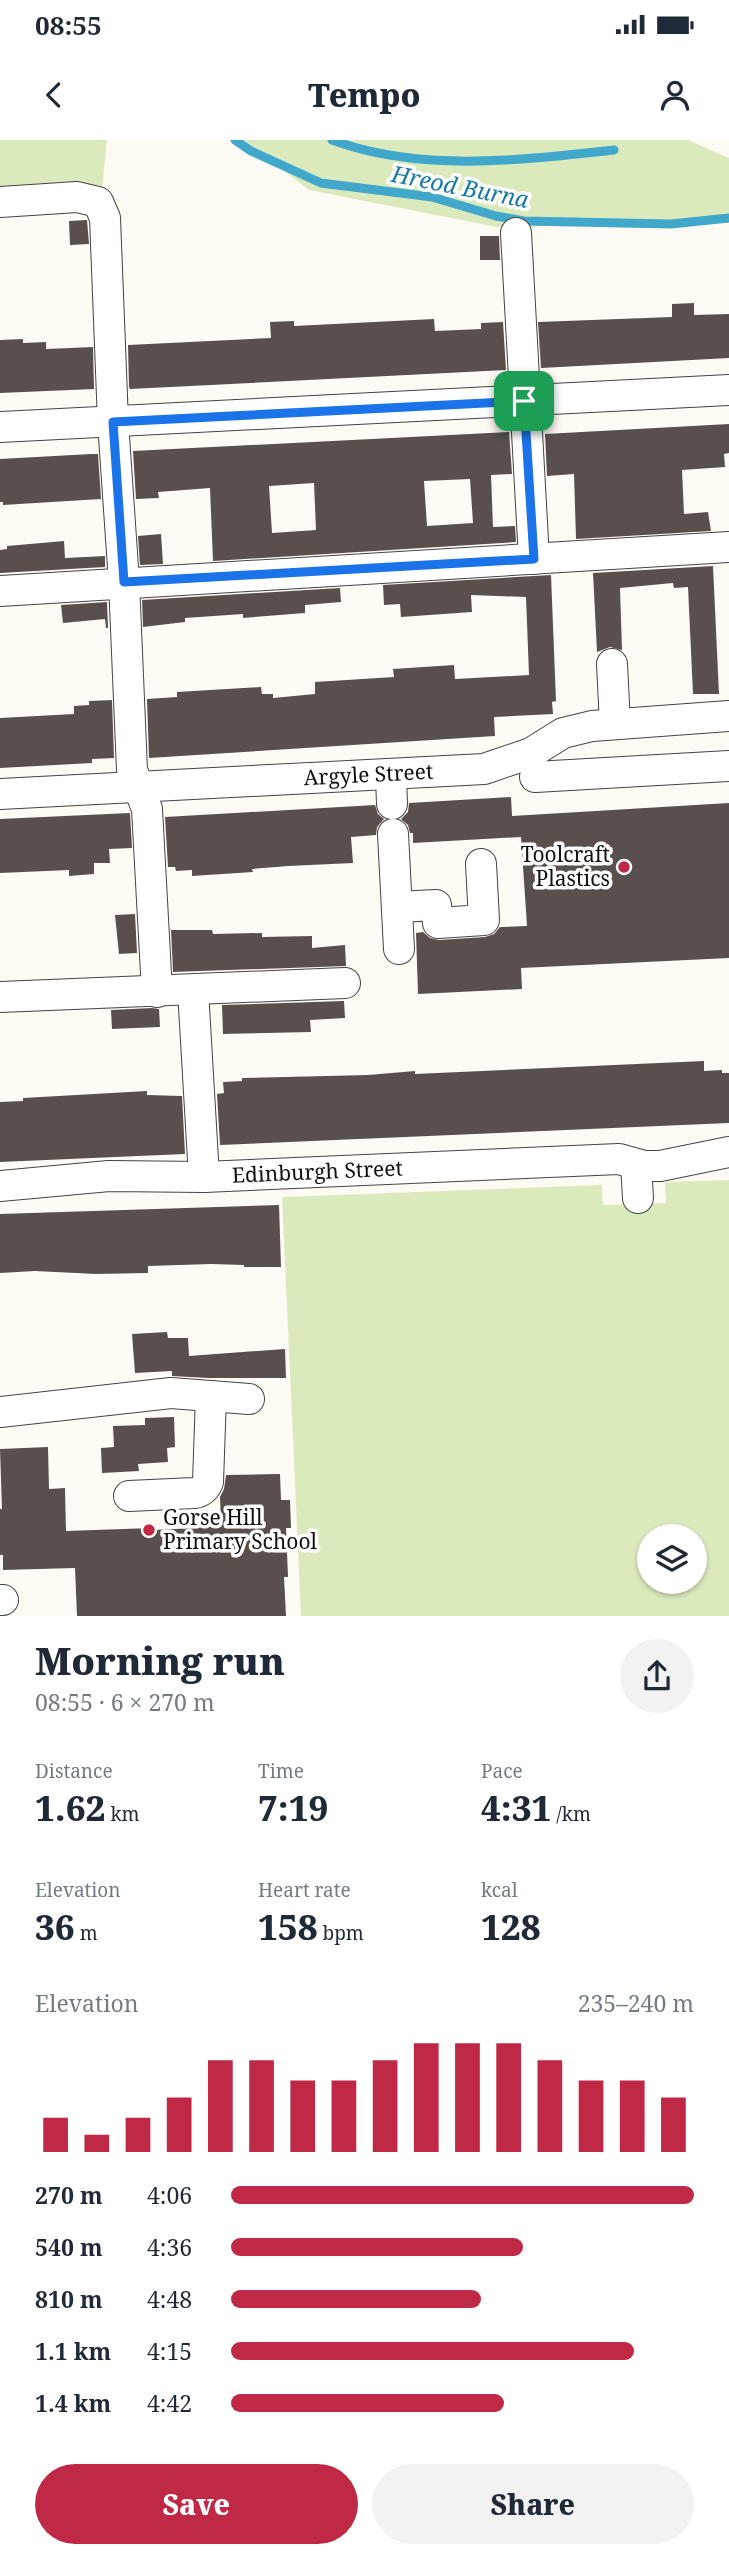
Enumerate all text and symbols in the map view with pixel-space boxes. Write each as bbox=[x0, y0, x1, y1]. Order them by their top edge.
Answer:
text: 08:55 bbox=[35, 7, 102, 43]
text: Tempo bbox=[308, 73, 421, 116]
icon: back bbox=[35, 76, 73, 114]
icon: person bbox=[656, 76, 694, 114]
water label: Hreod Burna bbox=[388, 157, 532, 215]
pin bbox=[494, 371, 554, 431]
icon: arrive bbox=[505, 382, 543, 420]
street label: Argyle Street bbox=[303, 757, 434, 791]
place label: Toolcraft Plastics bbox=[521, 840, 610, 892]
marker: Toolcraft Plastics bbox=[616, 859, 632, 875]
street label: Edinburgh Street bbox=[231, 1153, 404, 1189]
place label: Gorse Hill Primary School bbox=[163, 1503, 318, 1555]
marker: Gorse Hill Primary School bbox=[141, 1522, 157, 1538]
map controls bbox=[637, 1524, 707, 1594]
button: layers bbox=[637, 1524, 707, 1594]
text: Morning run bbox=[35, 1634, 285, 1686]
button: share bbox=[620, 1639, 694, 1713]
text: 08:55 · 6 × 270 m bbox=[35, 1686, 215, 1718]
text: Distance bbox=[35, 1758, 113, 1784]
text: Time bbox=[258, 1758, 304, 1784]
text: Pace bbox=[481, 1758, 523, 1784]
text: 1.62 bbox=[35, 1784, 105, 1831]
text: 7:19 bbox=[258, 1784, 328, 1831]
text: 4:31 bbox=[481, 1784, 551, 1831]
text: km bbox=[105, 1801, 139, 1827]
text: /km bbox=[551, 1801, 591, 1827]
text: Elevation bbox=[35, 1877, 121, 1903]
text: Heart rate bbox=[258, 1877, 351, 1903]
text: kcal bbox=[481, 1877, 518, 1903]
text: 36 bbox=[35, 1903, 75, 1950]
text: 158 bbox=[258, 1903, 318, 1950]
text: 128 bbox=[481, 1903, 541, 1950]
text: m bbox=[75, 1920, 98, 1946]
text: bpm bbox=[318, 1920, 364, 1946]
text: Elevation bbox=[35, 1987, 139, 2019]
text: 235–240 m bbox=[578, 1987, 694, 2019]
text: 270 m bbox=[35, 2179, 103, 2211]
text: 4:06 bbox=[147, 2179, 192, 2211]
text: 540 m bbox=[35, 2231, 103, 2263]
text: 4:36 bbox=[147, 2231, 192, 2263]
text: 810 m bbox=[35, 2283, 103, 2315]
text: 4:48 bbox=[147, 2283, 192, 2315]
text: 1.1 km bbox=[35, 2335, 111, 2367]
text: 4:15 bbox=[147, 2335, 192, 2367]
text: 1.4 km bbox=[35, 2387, 111, 2419]
text: 4:42 bbox=[147, 2387, 192, 2419]
button: Save bbox=[35, 2464, 358, 2544]
button: Share bbox=[372, 2464, 694, 2544]

